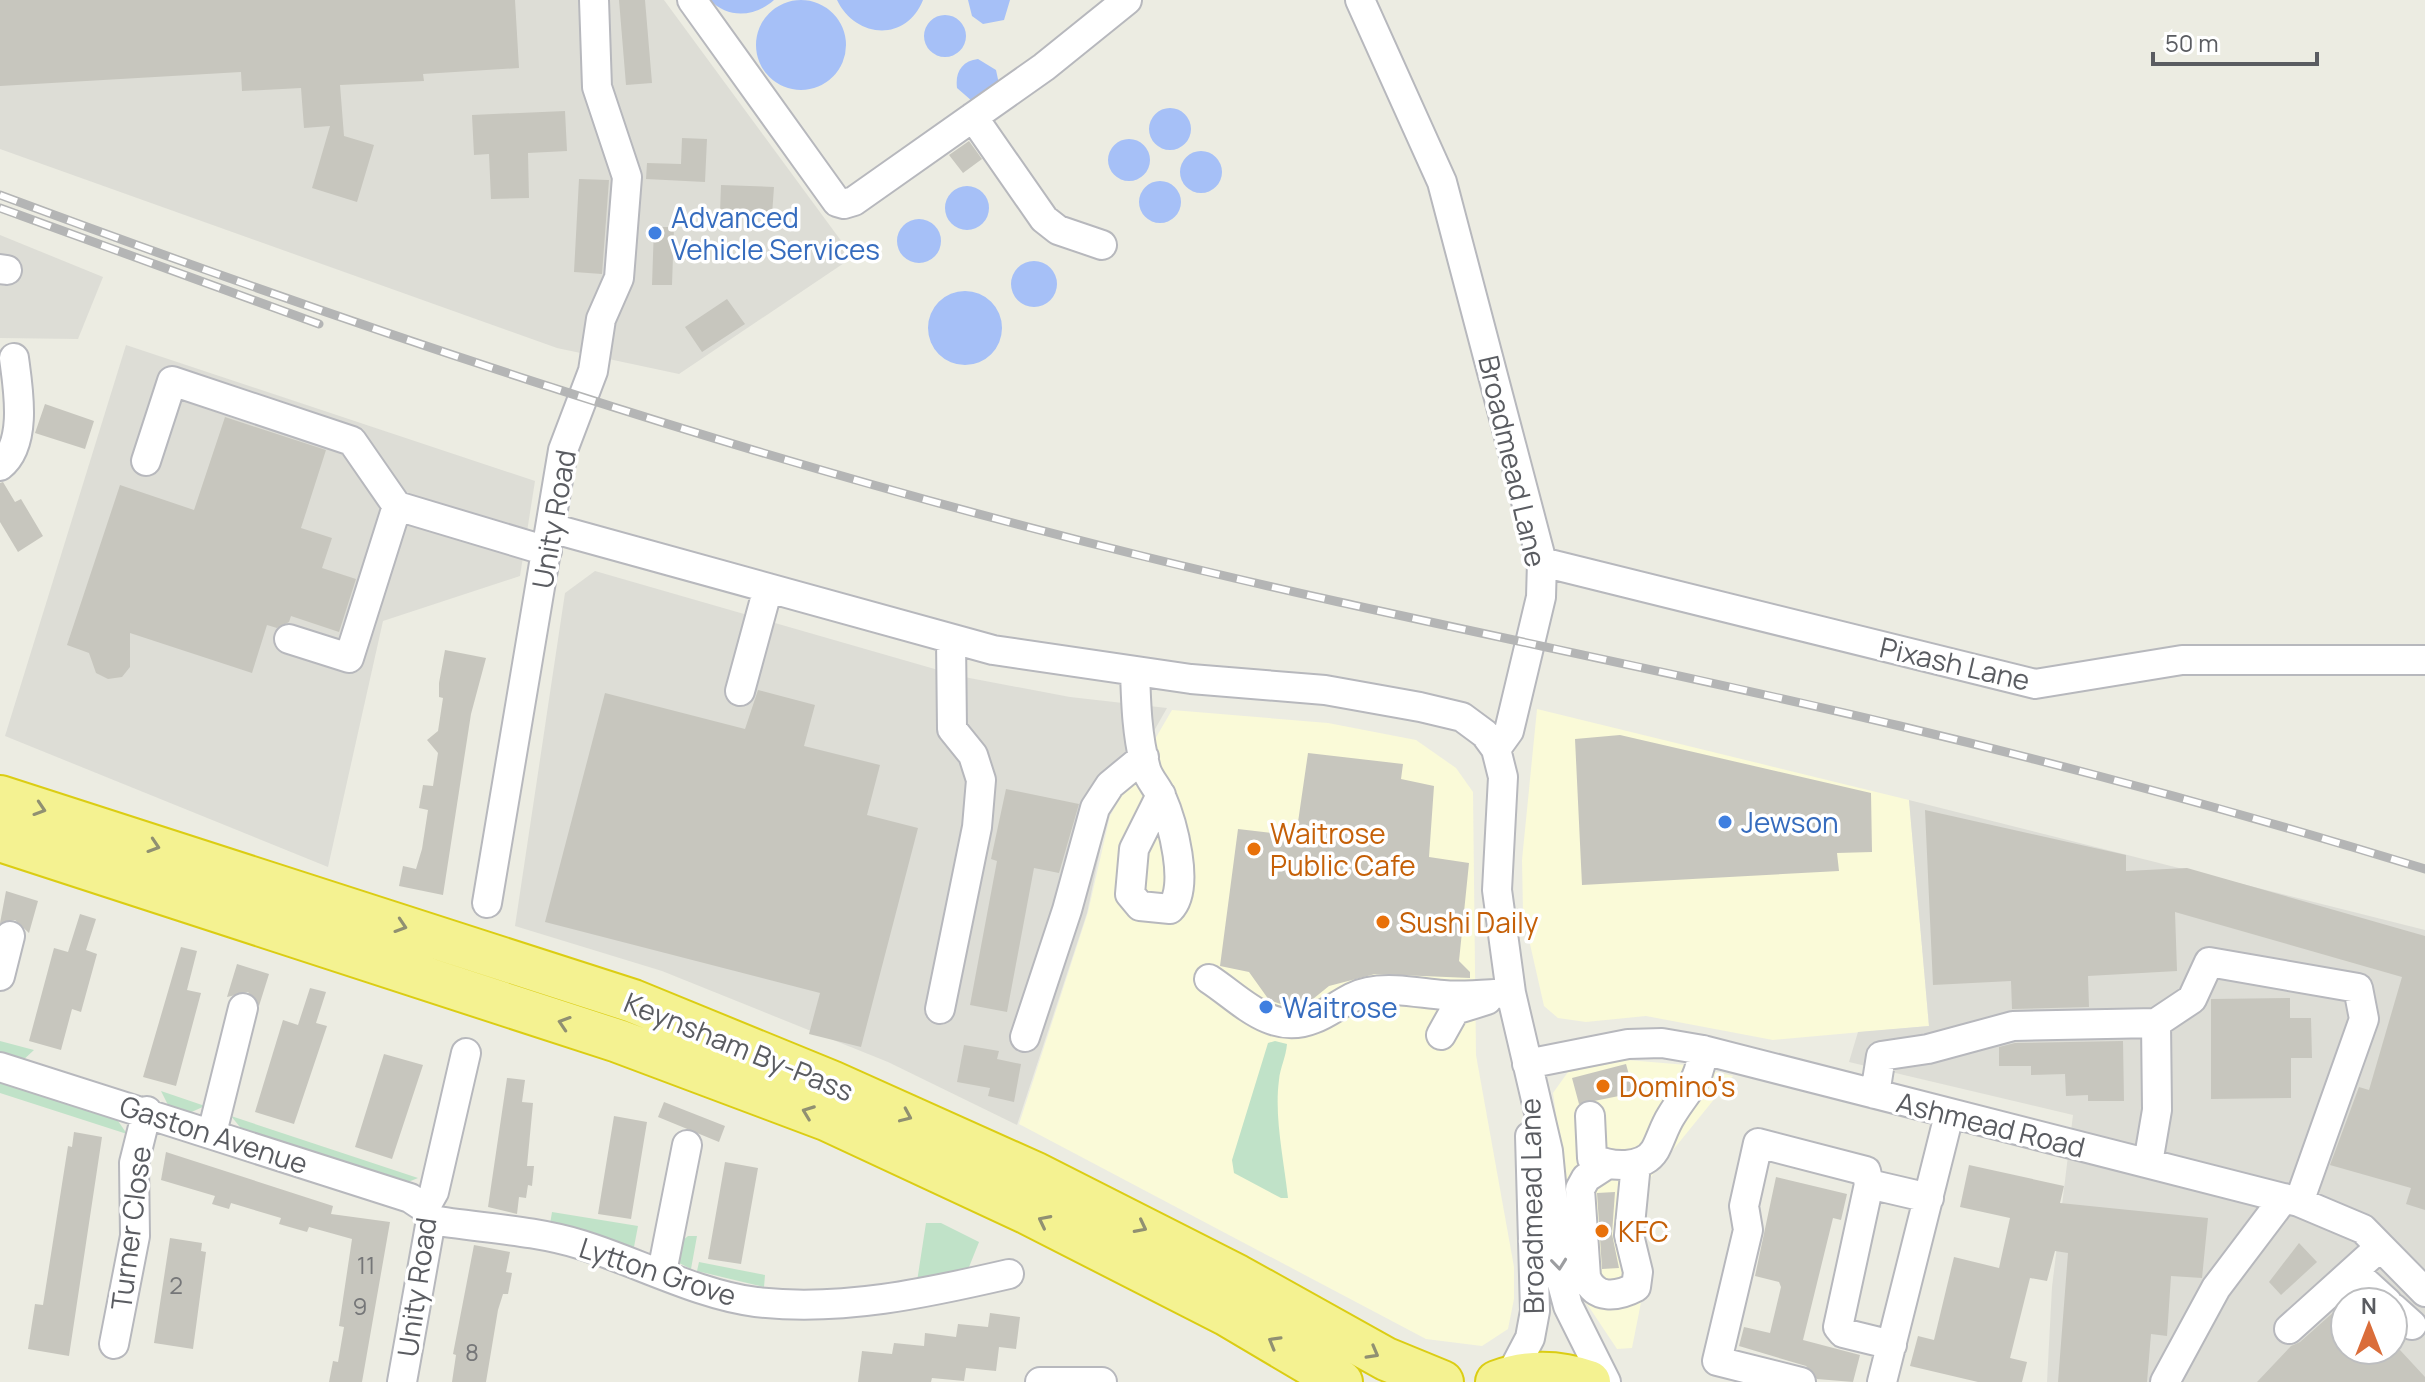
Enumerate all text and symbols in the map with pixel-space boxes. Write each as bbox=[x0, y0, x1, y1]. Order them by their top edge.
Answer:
scale bar bbox=[2153, 16, 2317, 66]
text: 50 m bbox=[2165, 26, 2219, 59]
place label: Advanced Vehicle Services bbox=[671, 198, 880, 268]
marker: Advanced Vehicle Services bbox=[646, 224, 664, 242]
street label: Broadmead Lane bbox=[1470, 352, 1556, 570]
street label: Unity Road bbox=[522, 447, 584, 591]
street label: Pixash Lane bbox=[1876, 627, 2034, 699]
one-way arrow bbox=[32, 800, 46, 816]
place label: Jewson bbox=[1741, 803, 1839, 841]
marker: Jewson bbox=[1716, 813, 1734, 831]
place label: Waitrose Public Cafe bbox=[1270, 814, 1416, 884]
one-way arrow bbox=[146, 837, 160, 853]
marker: Waitrose Public Cafe bbox=[1245, 840, 1263, 858]
place label: Sushi Daily bbox=[1399, 903, 1539, 941]
marker: Sushi Daily bbox=[1374, 913, 1392, 931]
one-way arrow bbox=[394, 917, 408, 933]
street label: Keynsham By-Pass bbox=[619, 983, 859, 1109]
place label: Waitrose bbox=[1282, 988, 1398, 1026]
marker: Waitrose bbox=[1257, 998, 1275, 1016]
one-way arrow bbox=[558, 1016, 571, 1032]
place label: Domino's bbox=[1619, 1067, 1735, 1105]
marker: Domino's bbox=[1594, 1077, 1612, 1095]
street label: Ashmead Road bbox=[1893, 1082, 2089, 1166]
street label: Gaston Avenue bbox=[115, 1086, 313, 1182]
street label: Broadmead Lane bbox=[1510, 1098, 1552, 1314]
one-way arrow bbox=[802, 1105, 816, 1122]
one-way arrow bbox=[898, 1106, 913, 1122]
street label: Turner Close bbox=[101, 1144, 159, 1312]
place label: KFC bbox=[1618, 1212, 1669, 1250]
street label: Unity Road bbox=[387, 1215, 445, 1359]
one-way arrow bbox=[1037, 1216, 1052, 1231]
one-way arrow bbox=[1133, 1218, 1148, 1233]
marker: KFC bbox=[1593, 1222, 1611, 1240]
street label: Lytton Grove bbox=[575, 1228, 741, 1314]
house number: 11 bbox=[357, 1248, 375, 1281]
one-way arrow bbox=[1550, 1258, 1567, 1271]
house number: 2 bbox=[169, 1268, 183, 1301]
north arrow bbox=[2329, 1286, 2409, 1366]
house number: 9 bbox=[353, 1289, 367, 1322]
text: N bbox=[2361, 1291, 2377, 1321]
house number: 8 bbox=[465, 1335, 479, 1368]
one-way arrow bbox=[1268, 1337, 1283, 1352]
one-way arrow bbox=[1365, 1343, 1380, 1358]

